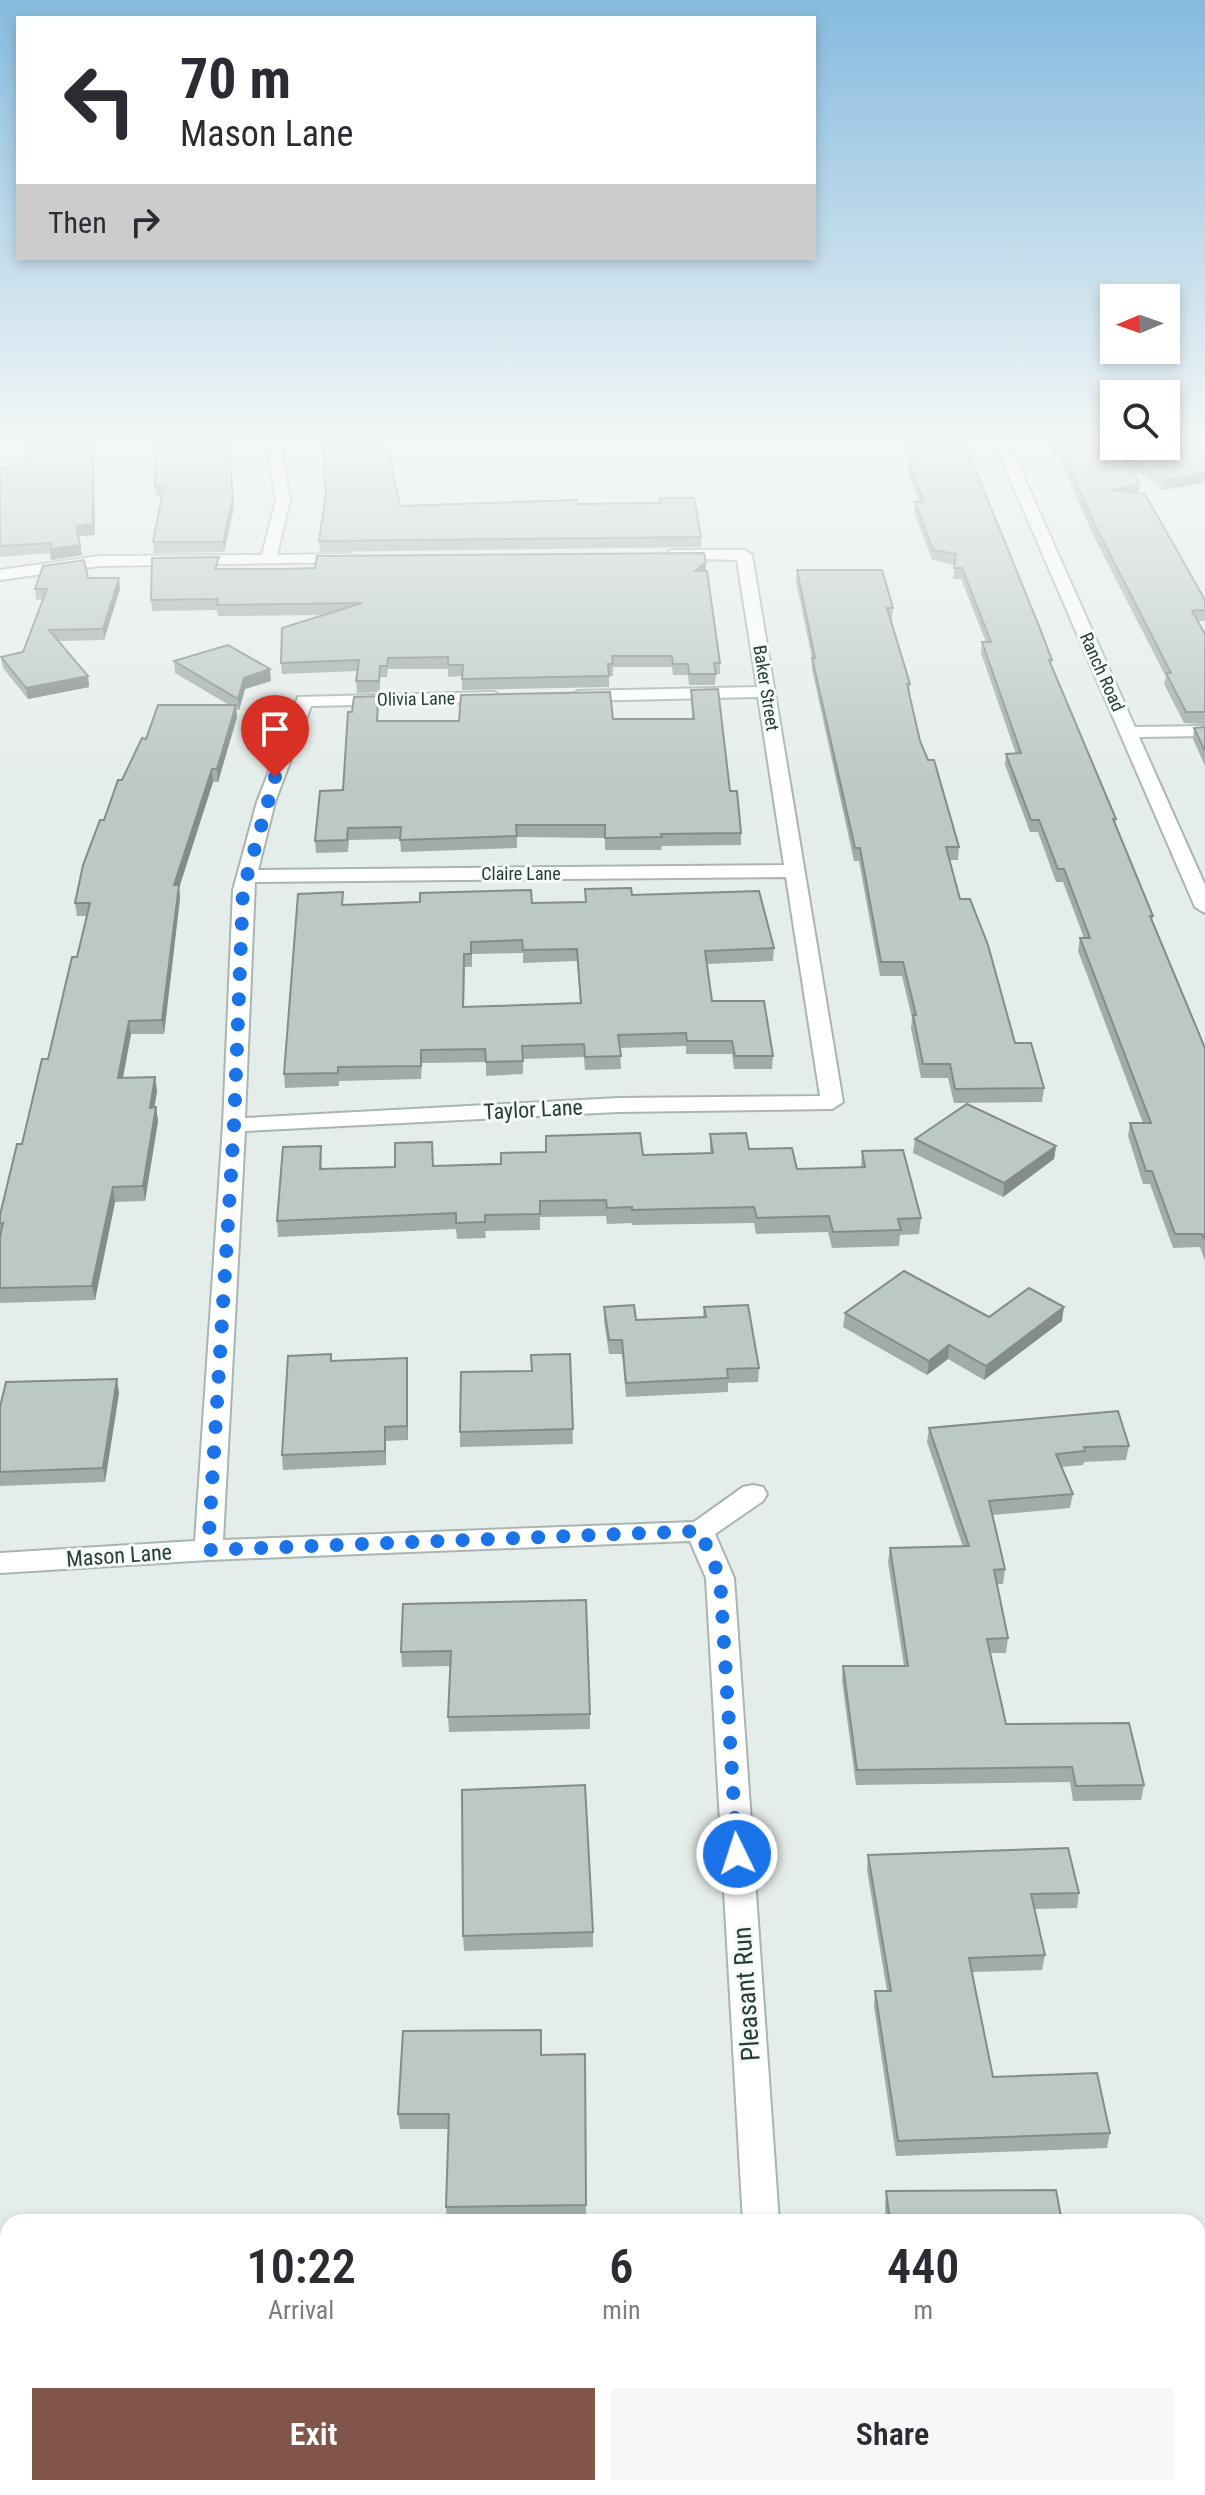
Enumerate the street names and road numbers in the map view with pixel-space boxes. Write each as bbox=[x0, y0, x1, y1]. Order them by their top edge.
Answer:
street label: Ranch Road bbox=[1076, 629, 1129, 715]
street label: Baker Street bbox=[749, 643, 784, 732]
street label: Olivia Lane bbox=[377, 687, 455, 710]
street label: Claire Lane bbox=[481, 863, 561, 884]
street label: Taylor Lane bbox=[483, 1094, 583, 1125]
street label: Mason Lane bbox=[65, 1539, 173, 1572]
street label: Pleasant Run bbox=[726, 1926, 766, 2062]

